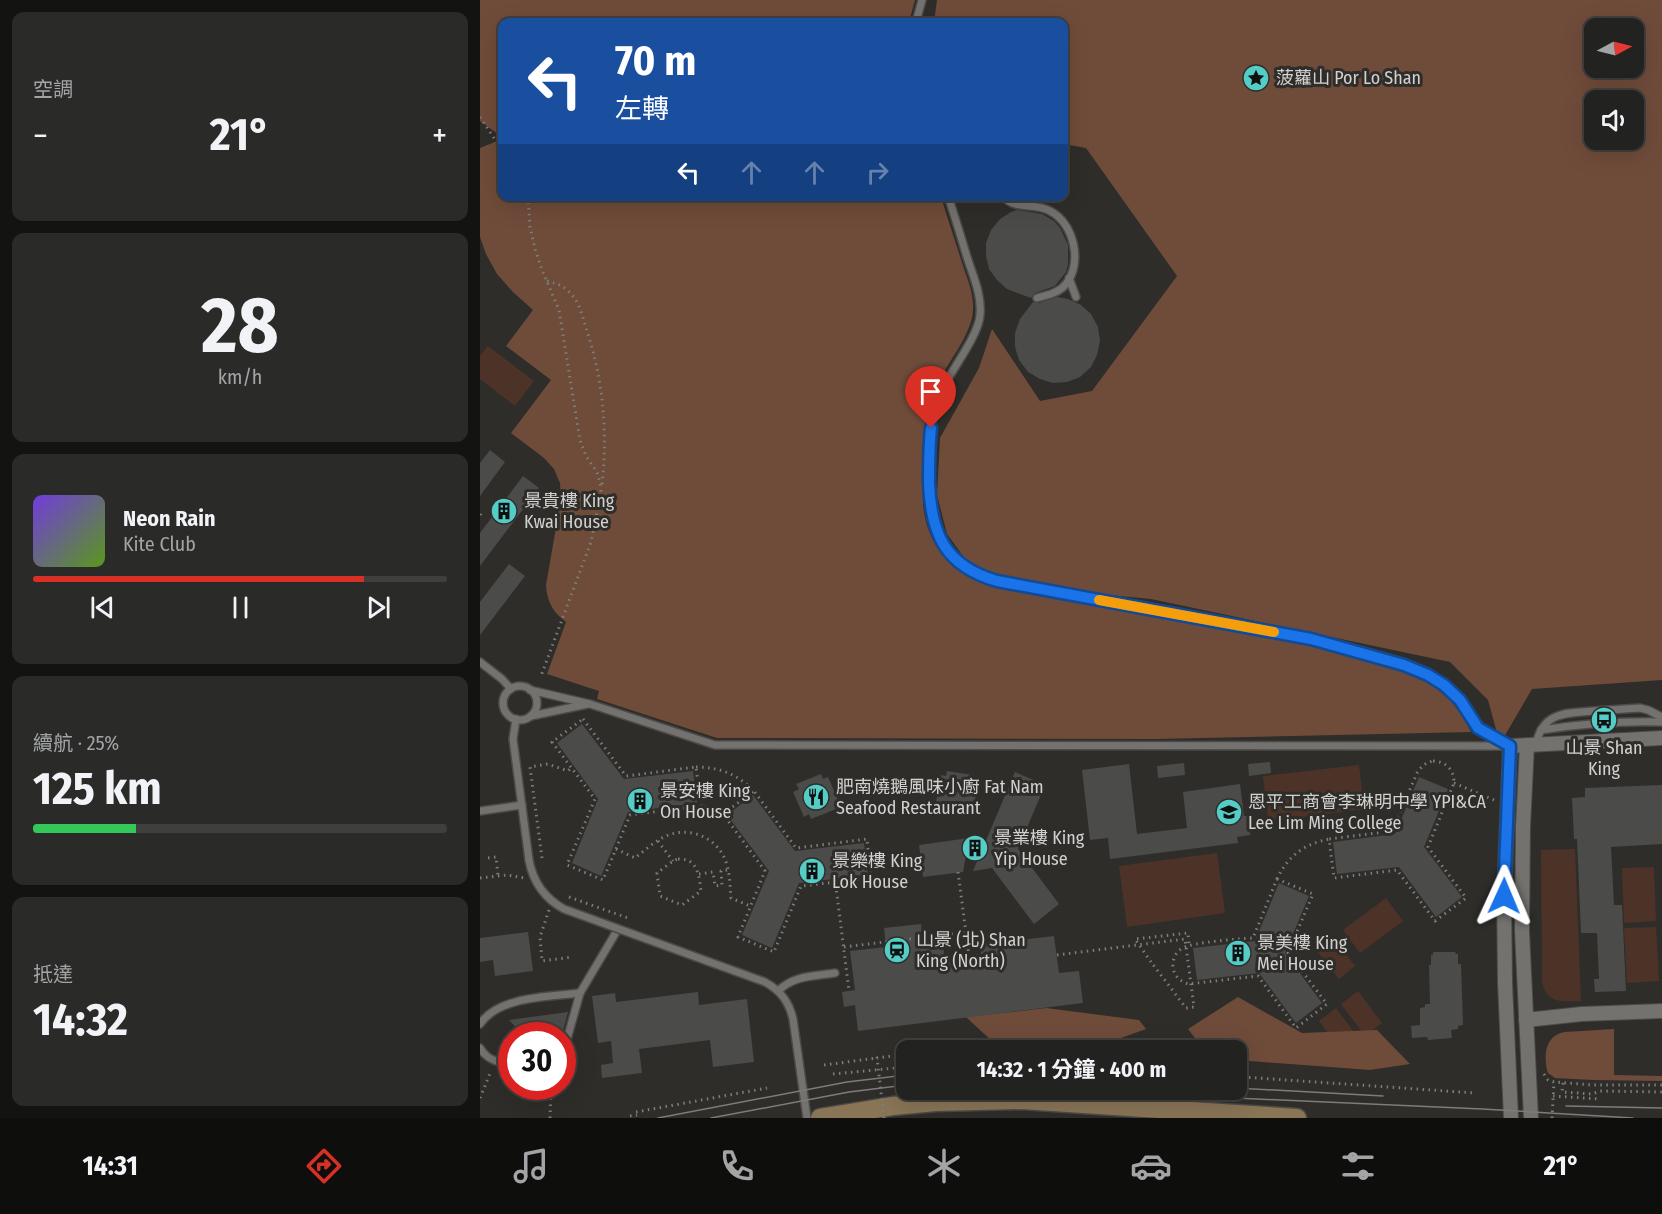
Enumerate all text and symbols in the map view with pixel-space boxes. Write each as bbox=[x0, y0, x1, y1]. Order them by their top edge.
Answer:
north arrow bbox=[1584, 18, 1644, 78]
map controls bbox=[1584, 18, 1644, 150]
text: 70 m bbox=[615, 36, 696, 86]
icon: left bbox=[516, 42, 594, 120]
place icon: 菠蘿山 Por Lo Shan bbox=[1241, 63, 1271, 93]
place label: 菠蘿山 Por Lo Shan bbox=[1276, 67, 1421, 89]
text: 空調 bbox=[33, 77, 73, 101]
button: sound bbox=[1584, 90, 1644, 150]
text: 左轉 bbox=[615, 93, 669, 125]
text: 21° bbox=[210, 108, 270, 162]
text: − bbox=[33, 116, 48, 156]
text: + bbox=[432, 116, 447, 156]
icon: left bbox=[672, 156, 705, 189]
icon: ahead bbox=[735, 156, 768, 189]
icon: ahead bbox=[798, 156, 831, 189]
icon: right bbox=[861, 156, 894, 189]
text: 28 bbox=[201, 279, 279, 373]
text: km/h bbox=[218, 365, 262, 389]
pin bbox=[905, 366, 956, 428]
icon: arrive bbox=[914, 375, 947, 408]
place label: 景貴樓 King Kwai House bbox=[524, 490, 615, 533]
building icon: 景貴樓 King Kwai House bbox=[489, 496, 519, 526]
text: Neon Rain bbox=[123, 505, 216, 532]
text: Kite Club bbox=[123, 532, 196, 556]
icon: previous bbox=[86, 591, 119, 624]
icon: pause bbox=[224, 591, 257, 624]
icon: next bbox=[362, 591, 395, 624]
bus stop icon: 山景 Shan King bbox=[1589, 705, 1619, 735]
text: 續航 · 25% bbox=[33, 731, 119, 755]
place label: 山景 Shan King bbox=[1566, 737, 1642, 780]
text: 125 km bbox=[33, 762, 162, 816]
place label: 肥南燒鵝風味小廚 Fat Nam Seafood Restaurant bbox=[836, 776, 1044, 819]
place label: 景安樓 King On House bbox=[660, 780, 751, 823]
restaurant icon: 肥南燒鵝風味小廚 Fat Nam Seafood Restaurant bbox=[801, 782, 831, 812]
building icon: 景安樓 King On House bbox=[625, 786, 655, 816]
place label: 恩平工商會李琳明中學 YPI&CA Lee Lim Ming College bbox=[1248, 791, 1486, 834]
school or university icon: 恩平工商會李琳明中學 YPI&CA Lee Lim Ming College bbox=[1214, 797, 1244, 827]
place label: 景業樓 King Yip House bbox=[994, 827, 1085, 870]
building icon: 景業樓 King Yip House bbox=[960, 833, 990, 863]
place label: 景樂樓 King Lok House bbox=[832, 850, 923, 893]
building icon: 景樂樓 King Lok House bbox=[797, 856, 827, 886]
position arrow bbox=[1472, 864, 1536, 928]
place label: 山景 (北) Shan King (North) bbox=[916, 929, 1026, 972]
place label: 景美樓 King Mei House bbox=[1257, 932, 1348, 975]
station icon: 山景 (北) Shan King (North) bbox=[882, 935, 912, 965]
building icon: 景美樓 King Mei House bbox=[1223, 938, 1253, 968]
text: 抵達 bbox=[33, 962, 73, 986]
text: 14:32 bbox=[33, 993, 128, 1047]
speed limit sign: 30 bbox=[498, 1022, 576, 1100]
text: 14:32 · 1 分鐘 · 400 m bbox=[977, 1056, 1166, 1083]
icon: directions bbox=[303, 1145, 345, 1187]
icon: music bbox=[510, 1145, 552, 1187]
icon: phone bbox=[716, 1145, 758, 1187]
icon: climate bbox=[923, 1145, 965, 1187]
icon: car bbox=[1130, 1145, 1172, 1187]
icon: filters bbox=[1337, 1145, 1379, 1187]
text: 14:31 bbox=[82, 1150, 138, 1182]
text: 21° bbox=[1543, 1150, 1580, 1182]

